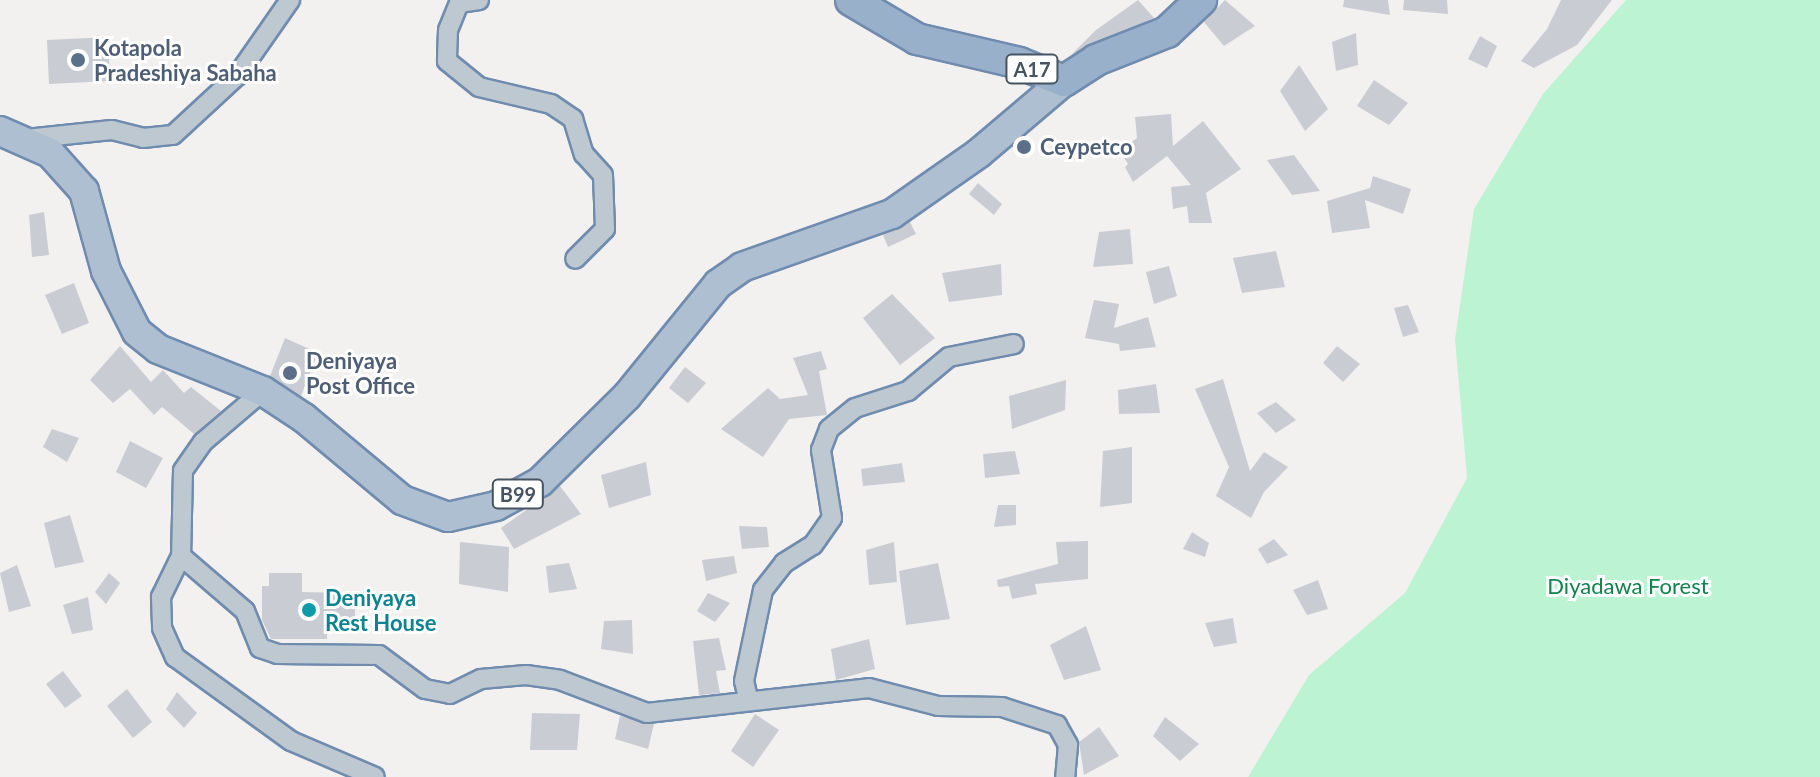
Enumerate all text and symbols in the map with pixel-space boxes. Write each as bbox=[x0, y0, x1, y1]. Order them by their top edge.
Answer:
place label: Kotapola Pradeshiya Sabaha bbox=[94, 34, 277, 86]
marker: Kotapola Pradeshiya Sabaha bbox=[69, 51, 87, 69]
road number: A17 bbox=[1004, 53, 1060, 85]
place label: Ceypetco bbox=[1040, 134, 1133, 160]
marker: Ceypetco bbox=[1015, 138, 1033, 156]
place label: Deniyaya Post Office bbox=[306, 347, 415, 398]
marker: Deniyaya Post Office bbox=[281, 364, 299, 382]
road number: B99 bbox=[490, 478, 546, 510]
park label: Diyadawa Forest bbox=[1547, 573, 1709, 599]
place label: Deniyaya Rest House bbox=[325, 584, 436, 636]
marker: Deniyaya Rest House bbox=[300, 601, 318, 619]

